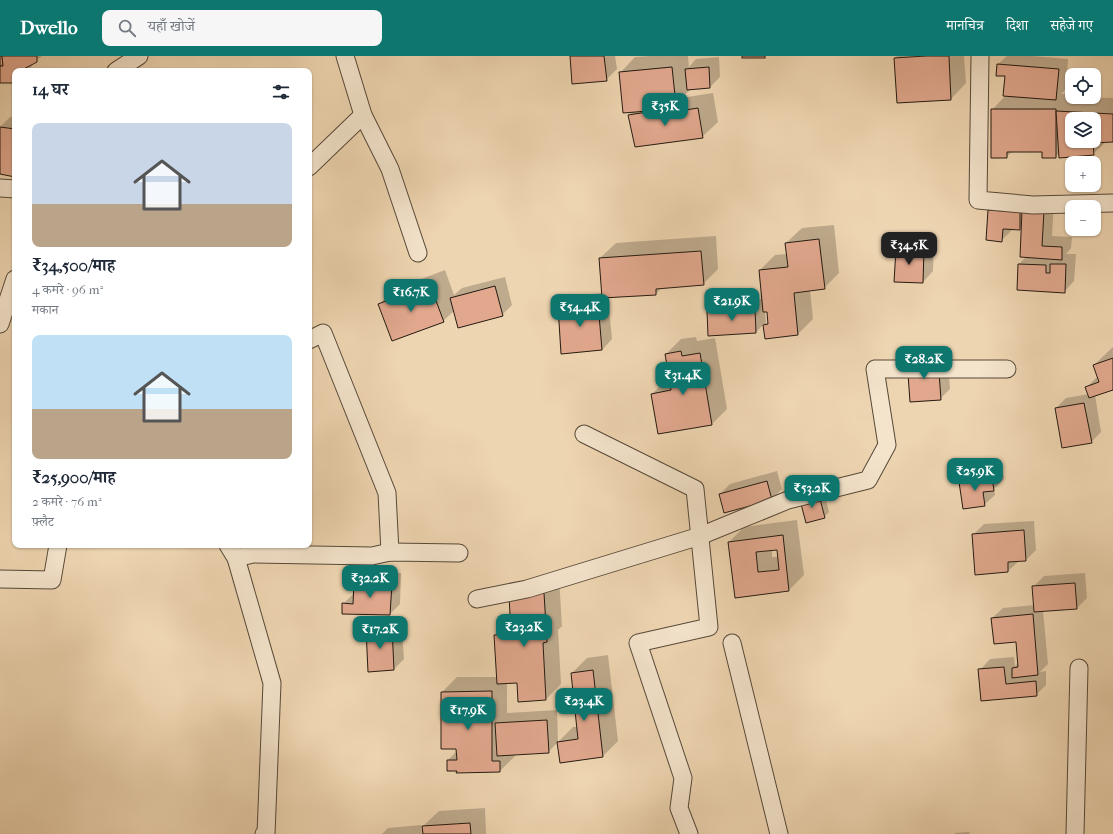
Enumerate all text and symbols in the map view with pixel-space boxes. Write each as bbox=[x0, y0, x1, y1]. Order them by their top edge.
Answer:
search box bbox=[102, 10, 382, 46]
text: Dwello bbox=[20, 17, 78, 39]
icon: search bbox=[116, 17, 138, 39]
text: यहाँ खोजें bbox=[148, 17, 195, 35]
text: मानचित्र bbox=[946, 17, 984, 34]
text: दिशा bbox=[1006, 17, 1028, 34]
text: सहेजे गए bbox=[1050, 17, 1093, 34]
map controls bbox=[1065, 68, 1101, 236]
button: locate bbox=[1065, 68, 1101, 104]
text: 14 घर bbox=[32, 79, 69, 99]
icon: filters bbox=[270, 81, 292, 103]
pin: ₹35K bbox=[641, 93, 689, 127]
text: ₹35K bbox=[651, 98, 679, 113]
button: layers bbox=[1065, 112, 1101, 148]
icon: home bbox=[126, 149, 198, 221]
button: + bbox=[1065, 156, 1101, 192]
button: − bbox=[1065, 200, 1101, 236]
pin: ₹34.5K bbox=[876, 232, 942, 266]
text: ₹34.5K bbox=[890, 237, 928, 252]
text: ₹34,500/माह bbox=[32, 255, 115, 275]
pin: ₹16.7K bbox=[378, 279, 444, 313]
text: 4 कमरे · 96 m² bbox=[32, 282, 103, 297]
text: ₹16.7K bbox=[393, 284, 429, 299]
pin: ₹21.9K bbox=[699, 288, 765, 322]
text: ₹21.9K bbox=[713, 293, 751, 308]
pin: ₹54.4K bbox=[547, 294, 613, 328]
text: ₹54.4K bbox=[560, 299, 600, 314]
text: मकान bbox=[32, 302, 58, 317]
pin: ₹28.2K bbox=[891, 346, 957, 380]
text: ₹28.2K bbox=[904, 351, 944, 366]
icon: home bbox=[126, 361, 198, 433]
pin: ₹31.4K bbox=[650, 362, 716, 396]
text: ₹31.4K bbox=[664, 367, 702, 382]
pin: ₹25.9K bbox=[942, 458, 1008, 492]
text: ₹25.9K bbox=[956, 463, 994, 478]
text: ₹25,900/माह bbox=[32, 467, 116, 487]
pin: ₹53.2K bbox=[779, 475, 845, 509]
text: ₹53.2K bbox=[794, 480, 830, 495]
text: 2 कमरे · 76 m² bbox=[32, 494, 102, 509]
text: फ़्लैट bbox=[32, 514, 54, 529]
pin: ₹32.2K bbox=[337, 565, 403, 599]
text: ₹32.2K bbox=[351, 570, 389, 585]
pin: ₹23.2K bbox=[491, 614, 557, 648]
pin: ₹17.2K bbox=[347, 616, 413, 650]
text: ₹23.2K bbox=[505, 619, 543, 634]
text: ₹17.2K bbox=[362, 621, 398, 636]
pin: ₹23.4K bbox=[551, 688, 617, 722]
text: ₹23.4K bbox=[564, 693, 604, 708]
pin: ₹17.9K bbox=[435, 697, 501, 731]
text: ₹17.9K bbox=[450, 702, 486, 717]

